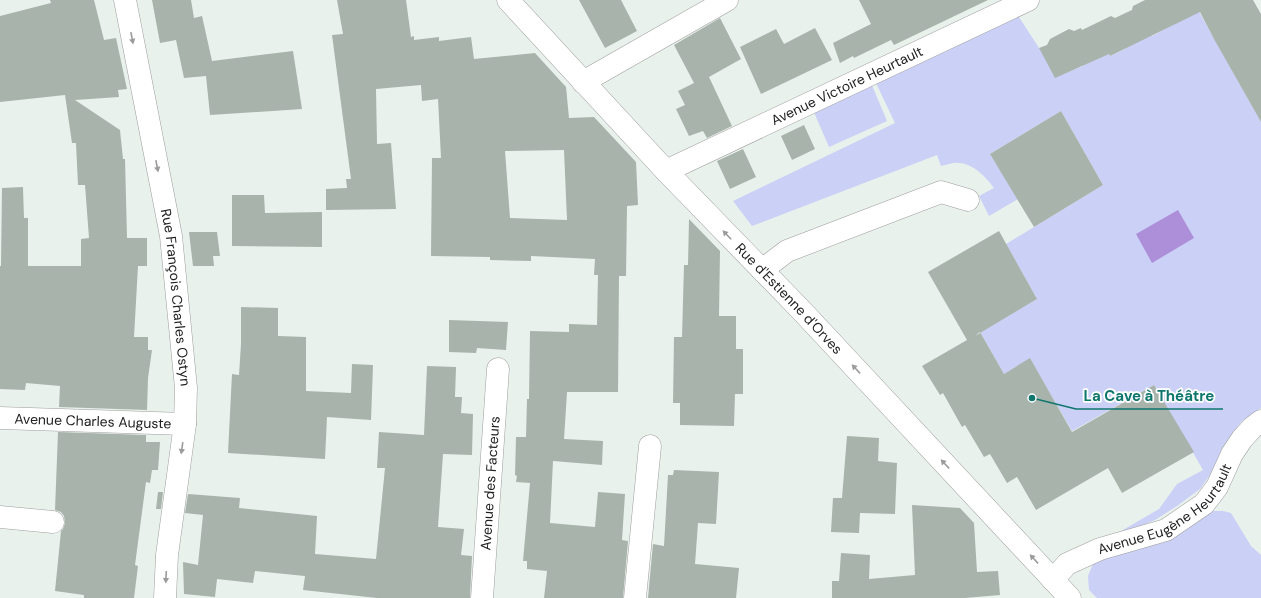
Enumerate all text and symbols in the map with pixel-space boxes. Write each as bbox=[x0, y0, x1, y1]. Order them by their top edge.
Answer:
one-way arrow bbox=[130, 32, 136, 44]
street label: Avenue Victoire Heurtault bbox=[768, 42, 926, 129]
one-way arrow bbox=[155, 160, 161, 172]
street label: Rue François Charles Ostyn bbox=[157, 207, 195, 387]
one-way arrow bbox=[722, 230, 732, 240]
street label: Rue d'Estienne d'Orves bbox=[732, 239, 847, 358]
one-way arrow bbox=[852, 364, 861, 374]
callout: La Cave à Théâtre bbox=[1076, 382, 1223, 409]
text: La Cave à Théâtre bbox=[1084, 386, 1214, 406]
street label: Avenue Charles Auguste bbox=[14, 409, 172, 433]
street label: Avenue des Facteurs bbox=[476, 415, 504, 551]
one-way arrow bbox=[179, 441, 185, 454]
one-way arrow bbox=[940, 459, 950, 469]
street label: Avenue Eugène Heurtault bbox=[1096, 461, 1235, 558]
one-way arrow bbox=[1029, 554, 1039, 564]
one-way arrow bbox=[163, 571, 170, 583]

